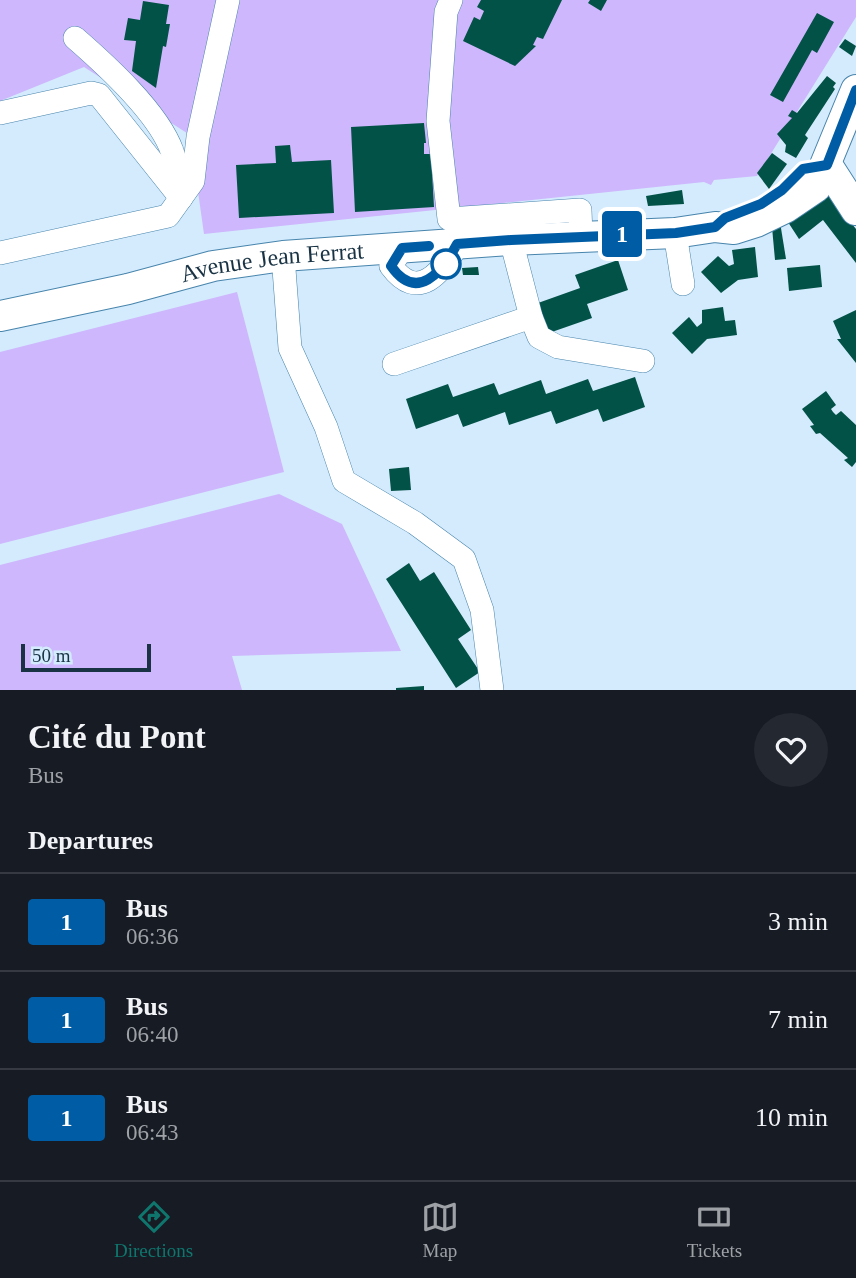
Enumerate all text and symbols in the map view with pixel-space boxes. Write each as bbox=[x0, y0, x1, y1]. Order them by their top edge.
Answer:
line badge: 1 bbox=[599, 211, 645, 257]
text: 1 bbox=[616, 221, 628, 247]
street label: Avenue Jean Ferrat bbox=[177, 237, 365, 287]
unlabelled marker bbox=[431, 249, 461, 279]
scale bar bbox=[21, 641, 150, 673]
text: 50 m bbox=[32, 645, 71, 666]
button: heart bbox=[754, 713, 828, 787]
text: Cité du Pont bbox=[28, 719, 206, 755]
text: Bus bbox=[28, 763, 64, 788]
text: Departures bbox=[28, 826, 153, 855]
text: Bus bbox=[126, 894, 168, 923]
text: 3 min bbox=[768, 907, 828, 936]
text: 1 bbox=[61, 909, 73, 935]
text: 06:36 bbox=[126, 924, 178, 949]
text: Bus bbox=[126, 992, 168, 1021]
text: 7 min bbox=[768, 1005, 828, 1034]
text: 1 bbox=[61, 1007, 73, 1033]
text: 06:40 bbox=[126, 1022, 178, 1047]
text: Bus bbox=[126, 1090, 168, 1119]
text: 10 min bbox=[755, 1103, 828, 1132]
text: 1 bbox=[61, 1105, 73, 1131]
text: 06:43 bbox=[126, 1120, 178, 1145]
tab: Directions bbox=[114, 1198, 193, 1262]
tab: Map bbox=[421, 1198, 459, 1262]
tab: Tickets bbox=[687, 1198, 742, 1262]

